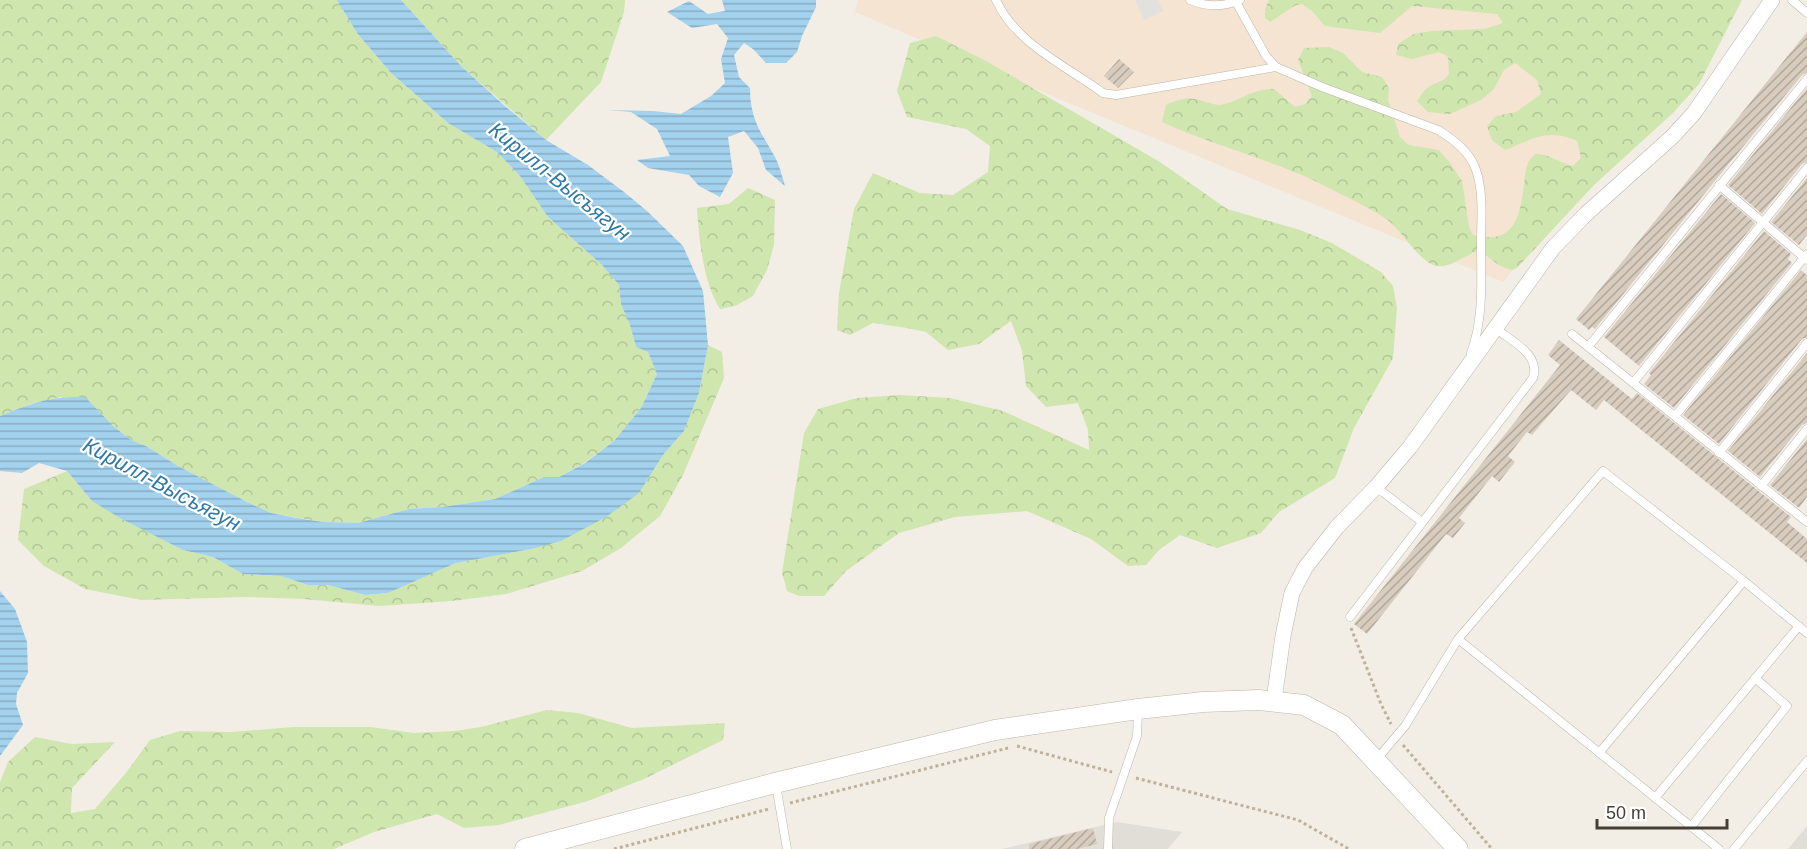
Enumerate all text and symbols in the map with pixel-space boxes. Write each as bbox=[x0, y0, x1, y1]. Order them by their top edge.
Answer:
water label: Кирилл-Высъягун bbox=[485, 117, 635, 245]
water label: Кирилл-Высъягун bbox=[80, 433, 245, 535]
scale bar bbox=[1597, 792, 1728, 830]
text: 50 m bbox=[1606, 803, 1646, 823]

